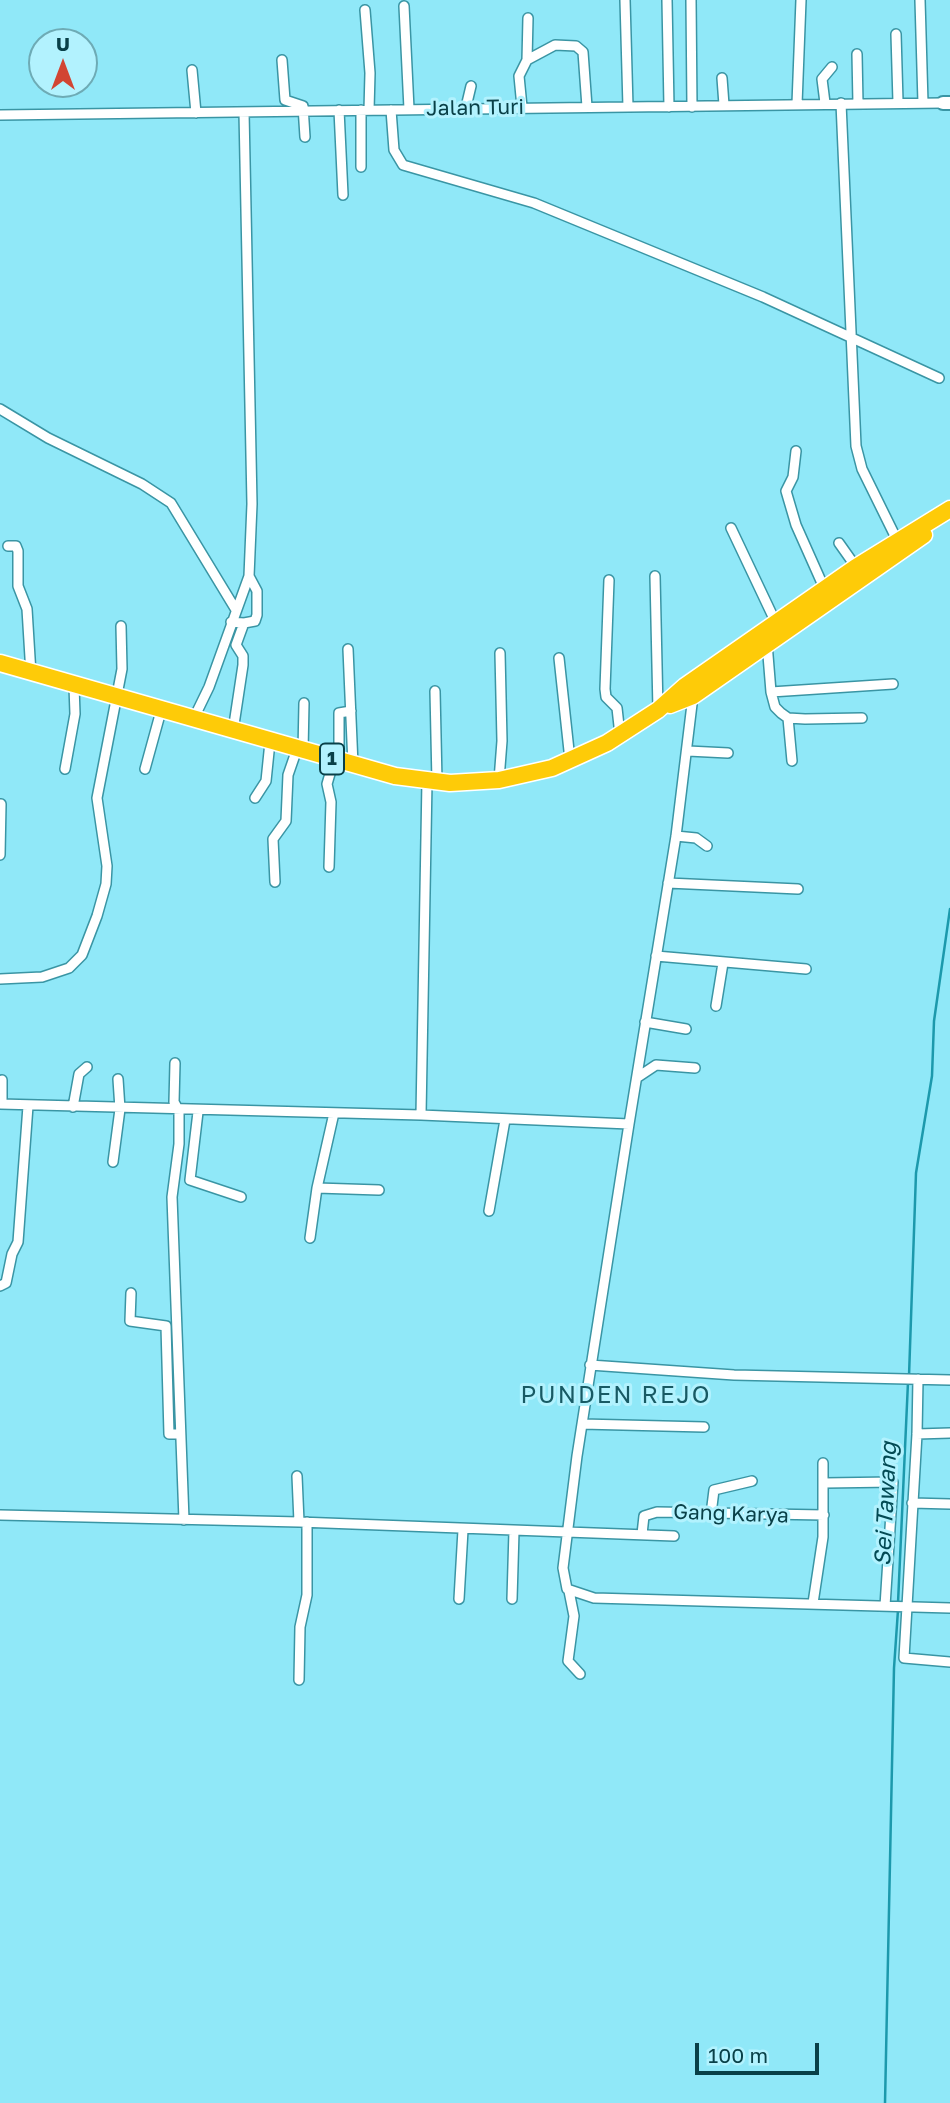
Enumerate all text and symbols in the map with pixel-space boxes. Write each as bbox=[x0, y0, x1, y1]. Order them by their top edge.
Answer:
north arrow bbox=[28, 28, 98, 98]
text: U bbox=[56, 32, 70, 55]
street label: Jalan Turi bbox=[426, 95, 524, 121]
road number: 1 bbox=[320, 744, 344, 774]
district label: PUNDEN REJO bbox=[522, 1381, 710, 1409]
water label: Sei Tawang bbox=[869, 1441, 903, 1567]
street label: Gang Karya bbox=[673, 1499, 789, 1529]
scale bar bbox=[698, 2030, 822, 2074]
text: 100 m bbox=[708, 2042, 768, 2068]

